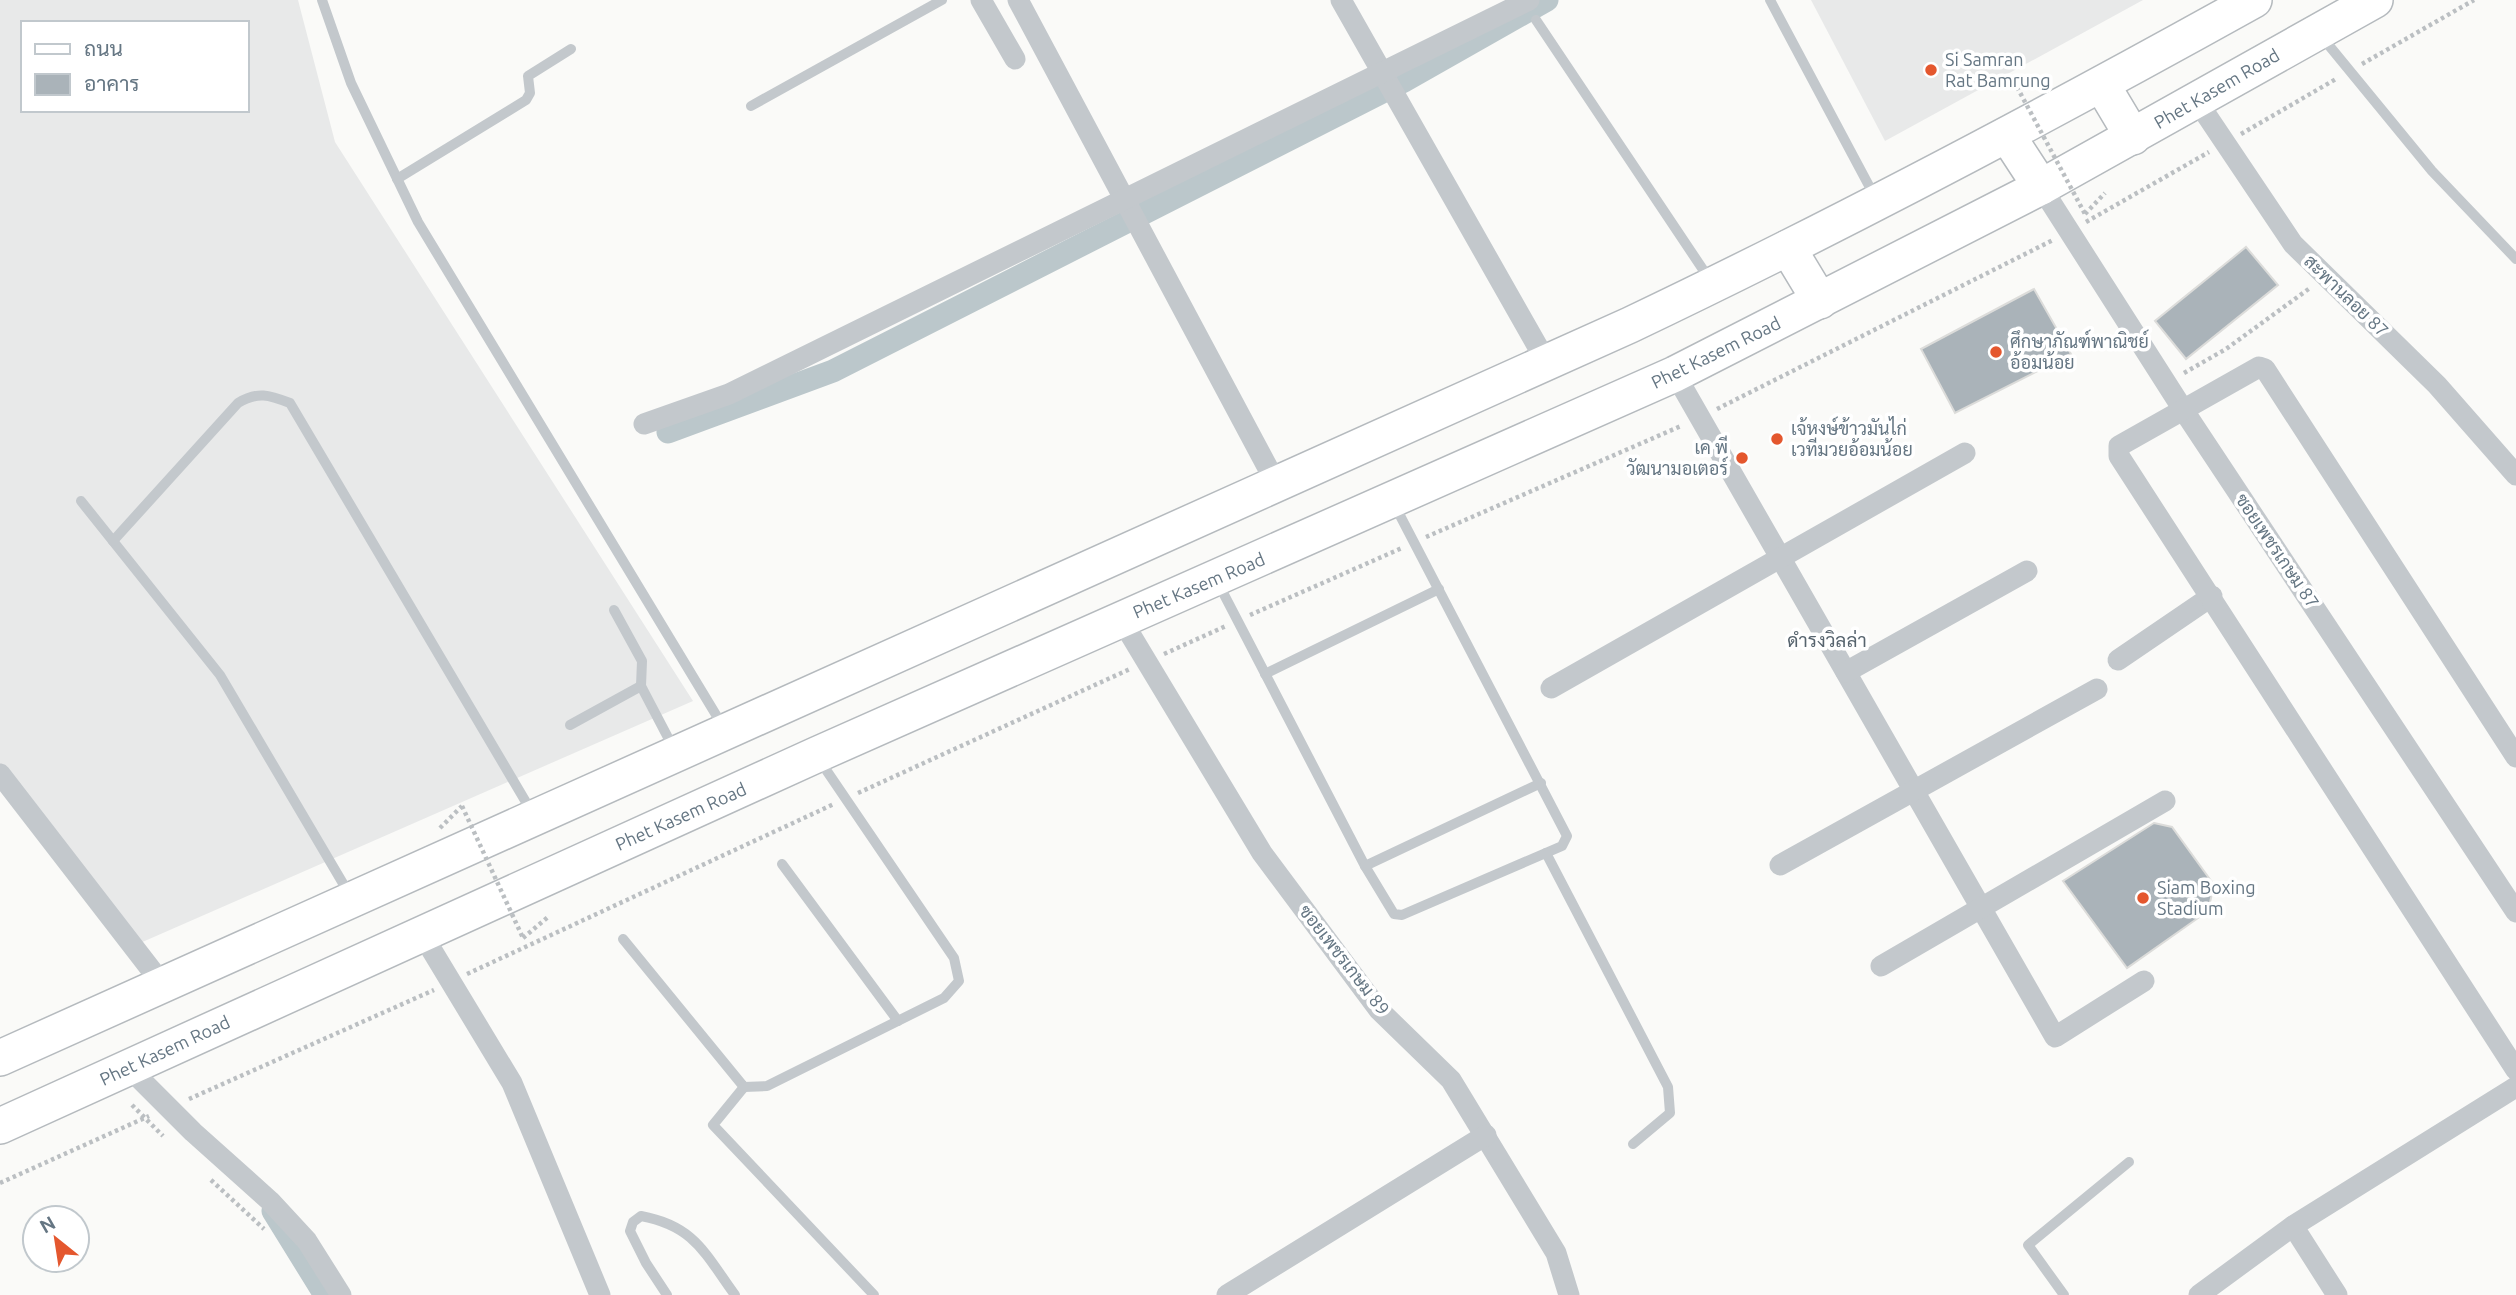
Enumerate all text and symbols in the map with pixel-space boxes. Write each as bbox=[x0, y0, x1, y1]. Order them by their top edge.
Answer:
legend bbox=[21, 21, 248, 112]
text: ถนน bbox=[84, 36, 123, 60]
street label: Phet Kasem Road bbox=[2150, 44, 2283, 132]
place label: Si Samran Rat Bamrung bbox=[1945, 49, 2051, 90]
marker: Si Samran Rat Bamrung bbox=[1923, 62, 1939, 78]
text: อาคาร bbox=[84, 71, 140, 95]
street label: สะพานลอย 87 bbox=[2301, 250, 2393, 340]
street label: Phet Kasem Road bbox=[1648, 312, 1783, 392]
place label: ศึกษาภัณฑ์พาณิชย์ อ้อมน้อย bbox=[2010, 329, 2149, 372]
marker: ศึกษาภัณฑ์พาณิชย์ อ้อมน้อย bbox=[1988, 344, 2004, 360]
place label: เจ้หงษ์ข้าวมันไก่ เวทีมวยอ้อมน้อย bbox=[1791, 416, 1913, 459]
marker: เจ้หงษ์ข้าวมันไก่ เวทีมวยอ้อมน้อย bbox=[1769, 431, 1785, 447]
place label: เค พี วัฒนามอเตอร์ bbox=[1626, 435, 1728, 478]
marker: เค พี วัฒนามอเตอร์ bbox=[1734, 450, 1750, 466]
street label: ซอยเพชรเกษม 87 bbox=[2232, 489, 2324, 611]
street label: Phet Kasem Road bbox=[1130, 548, 1268, 622]
district label: ดำรงวิลล่า bbox=[1787, 629, 1867, 651]
street label: Phet Kasem Road bbox=[612, 778, 749, 854]
place label: Siam Boxing Stadium bbox=[2157, 877, 2256, 918]
marker: Siam Boxing Stadium bbox=[2135, 890, 2151, 906]
street label: ซอยเพชรเกษม 89 bbox=[1296, 901, 1394, 1018]
street label: Phet Kasem Road bbox=[96, 1011, 233, 1089]
north arrow bbox=[21, 1204, 91, 1274]
text: N bbox=[36, 1211, 59, 1237]

